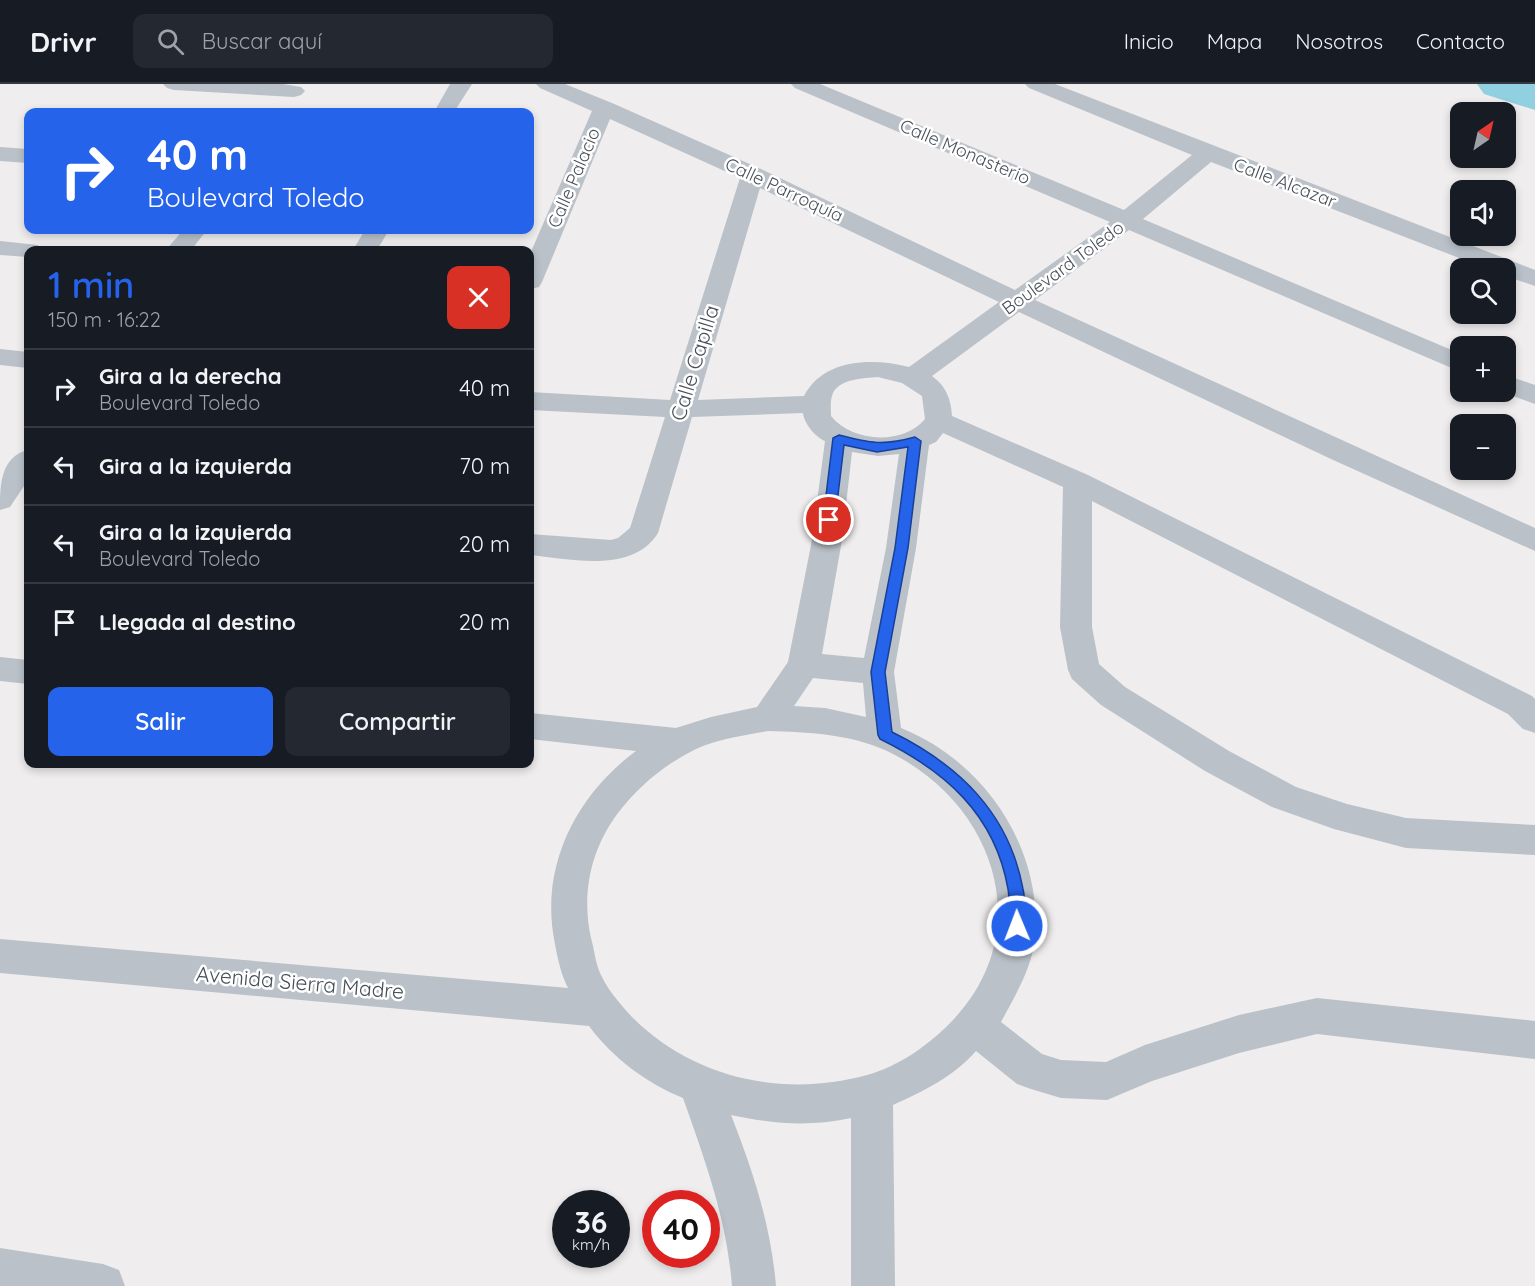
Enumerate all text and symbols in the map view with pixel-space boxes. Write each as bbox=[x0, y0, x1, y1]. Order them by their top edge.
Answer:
search box bbox=[133, 14, 553, 68]
text: Drivr bbox=[30, 24, 97, 59]
icon: search bbox=[154, 25, 187, 58]
text: Buscar aquí bbox=[202, 27, 322, 55]
text: Inicio bbox=[1124, 28, 1174, 54]
text: Mapa bbox=[1207, 28, 1262, 54]
text: Nosotros bbox=[1295, 28, 1383, 54]
text: Contacto bbox=[1416, 28, 1505, 54]
north arrow bbox=[1450, 102, 1516, 168]
map controls bbox=[1450, 102, 1516, 480]
street label: Calle Monasterio bbox=[897, 114, 1034, 189]
street label: Calle Palacio bbox=[542, 124, 605, 231]
text: 40 m bbox=[147, 128, 248, 181]
icon: right bbox=[48, 132, 126, 210]
street label: Calle Parroquía bbox=[722, 152, 847, 227]
street label: Calle Alcazar bbox=[1231, 152, 1340, 213]
text: Boulevard Toledo bbox=[147, 180, 365, 214]
button: sound bbox=[1450, 180, 1516, 246]
street label: Boulevard Toledo bbox=[997, 216, 1128, 320]
button: search bbox=[1450, 258, 1516, 324]
text: 1 min bbox=[48, 262, 134, 307]
button: close bbox=[447, 266, 510, 329]
street label: Calle Capilla bbox=[664, 302, 724, 424]
text: 150 m · 16:22 bbox=[48, 307, 161, 332]
button: + bbox=[1450, 336, 1516, 402]
text: Gira a la derecha bbox=[99, 362, 282, 390]
icon: right bbox=[48, 372, 81, 405]
text: 40 m bbox=[459, 374, 510, 402]
text: Boulevard Toledo bbox=[99, 390, 260, 415]
button: − bbox=[1450, 414, 1516, 480]
icon: left bbox=[48, 450, 81, 483]
text: Gira a la izquierda bbox=[99, 452, 292, 480]
text: 70 m bbox=[460, 452, 510, 480]
pin bbox=[803, 494, 854, 545]
icon: arrive bbox=[812, 503, 845, 536]
text: Gira a la izquierda bbox=[99, 518, 292, 546]
icon: left bbox=[48, 528, 81, 561]
text: 20 m bbox=[459, 530, 510, 558]
text: Boulevard Toledo bbox=[99, 546, 260, 571]
icon: arrive bbox=[48, 606, 81, 639]
text: Llegada al destino bbox=[99, 608, 296, 636]
text: 20 m bbox=[459, 608, 510, 636]
button: Salir bbox=[48, 687, 273, 756]
button: Compartir bbox=[285, 687, 510, 756]
position arrow bbox=[985, 894, 1049, 958]
street label: Avenida Sierra Madre bbox=[195, 960, 405, 1004]
speed limit sign: 40 bbox=[642, 1190, 720, 1268]
text: 36 bbox=[575, 1203, 607, 1241]
text: km/h bbox=[572, 1235, 610, 1254]

